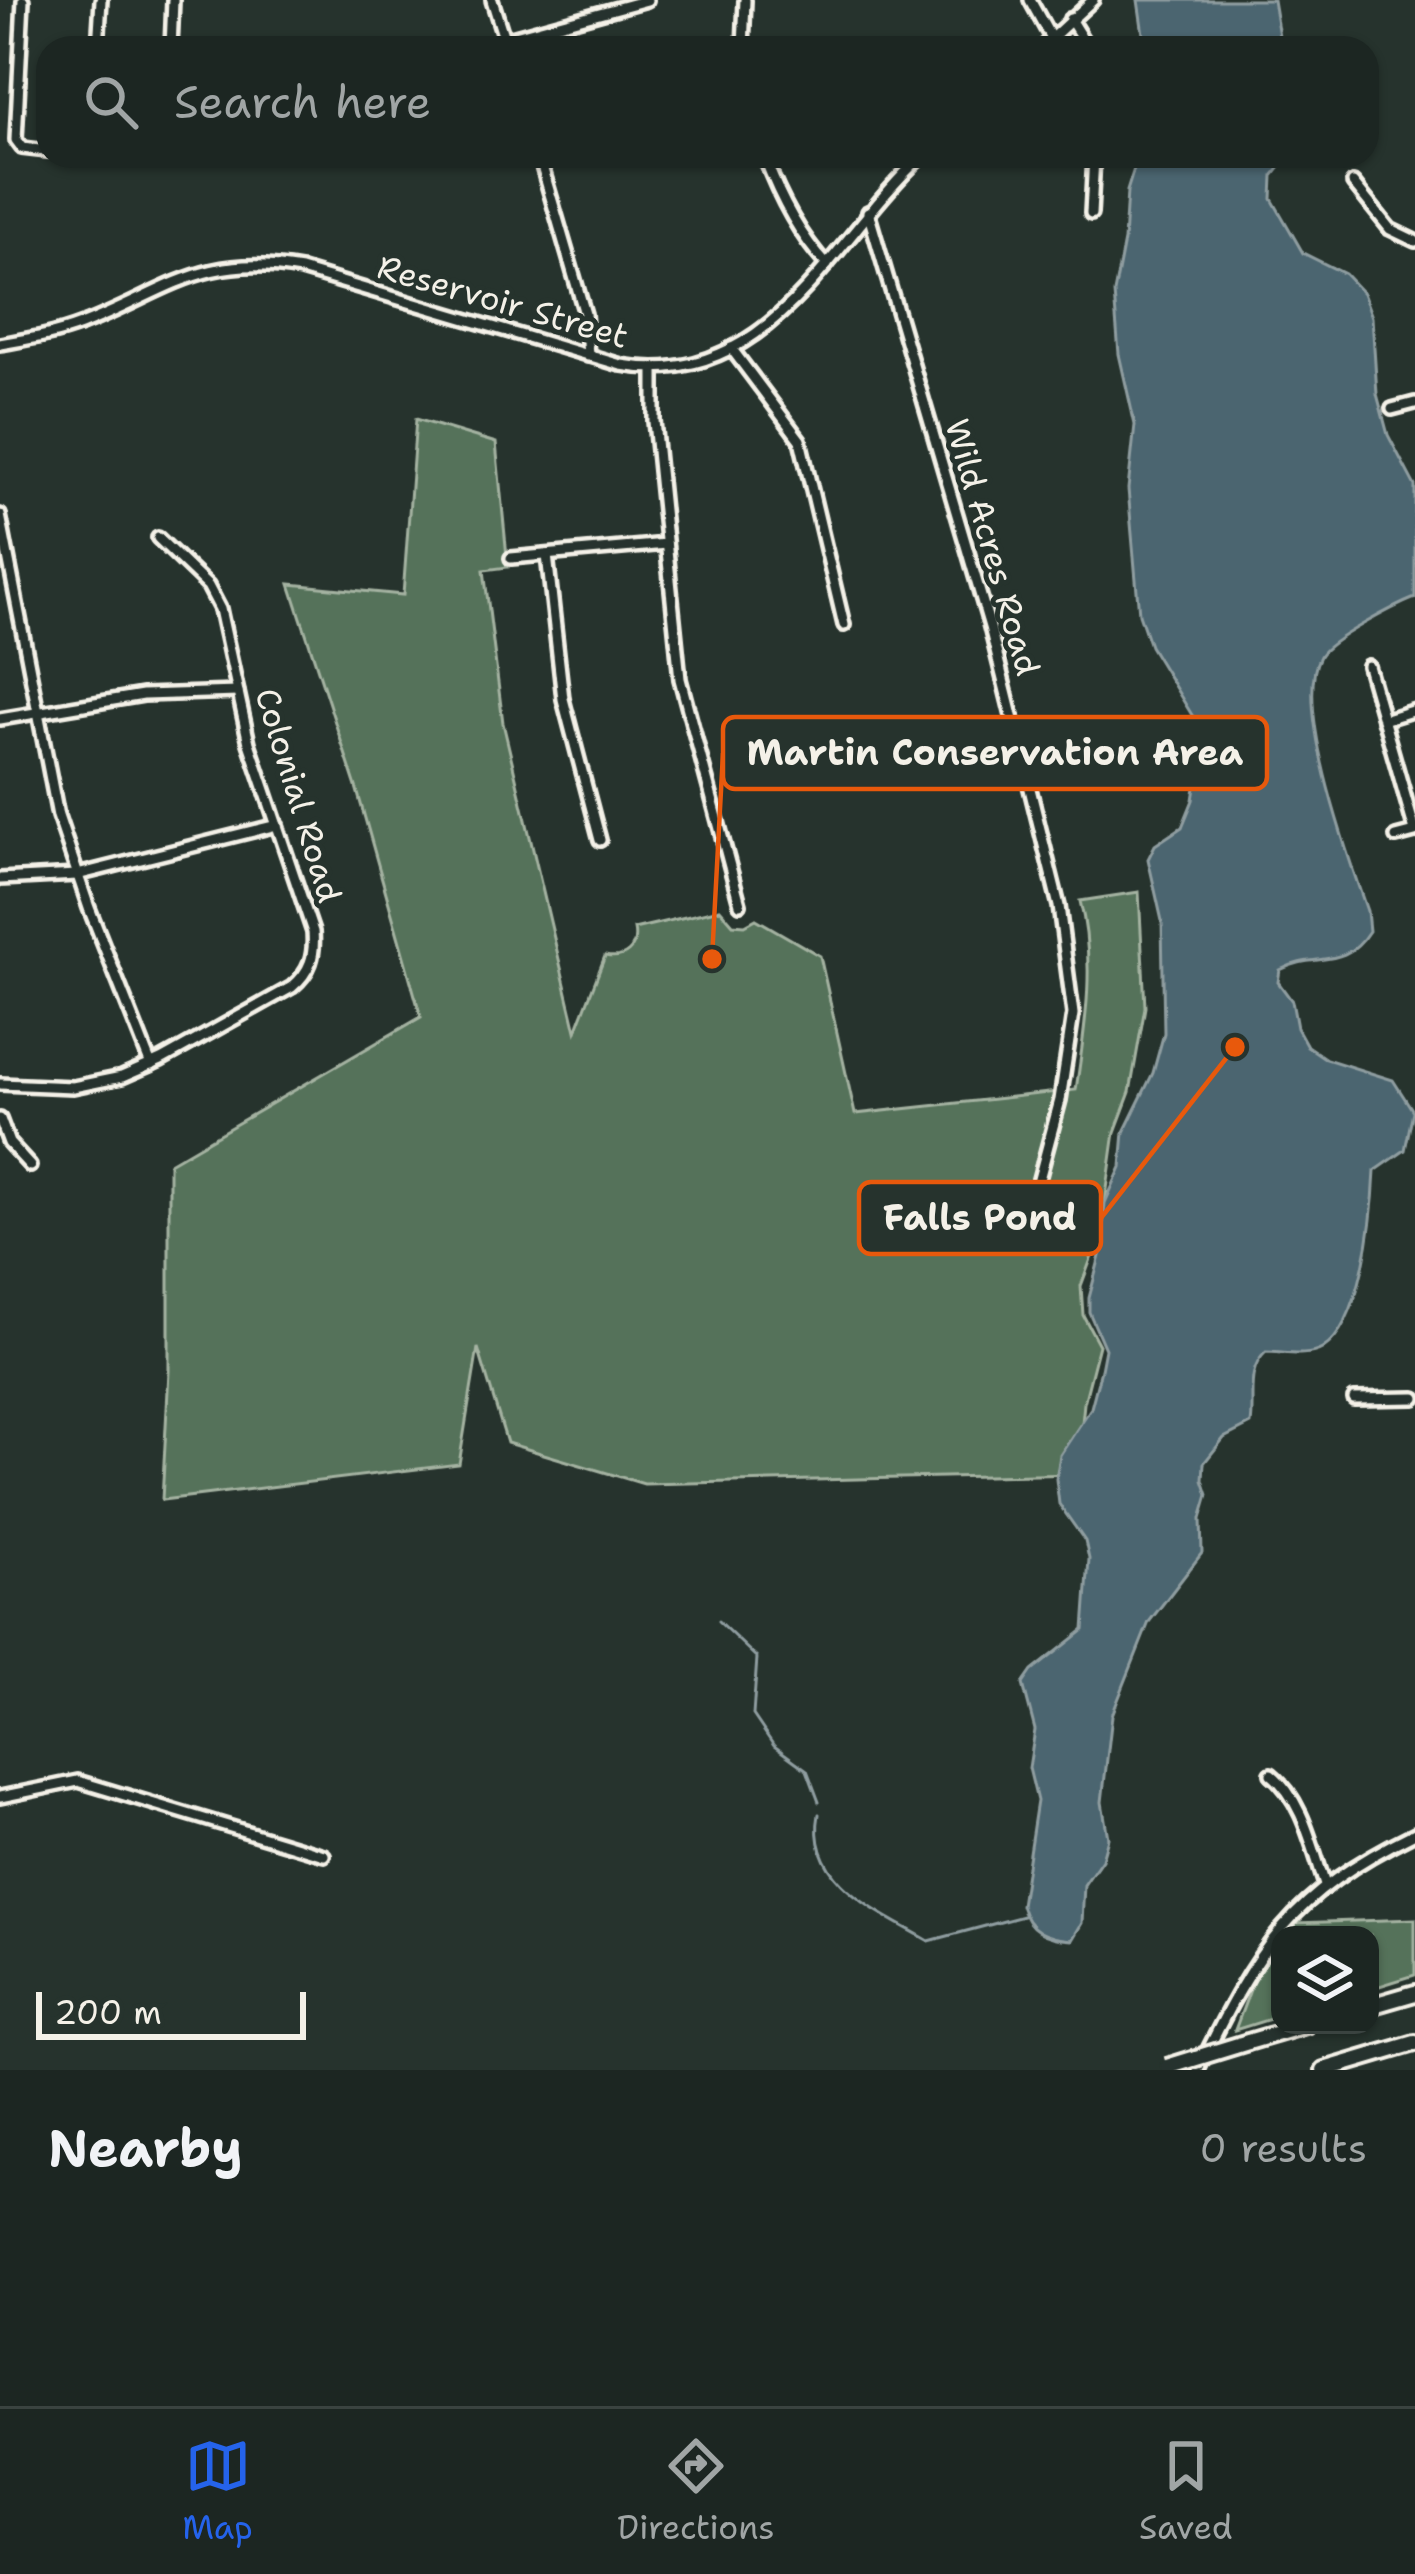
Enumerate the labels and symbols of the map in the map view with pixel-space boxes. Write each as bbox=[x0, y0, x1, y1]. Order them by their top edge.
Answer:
street label: Reservoir Street bbox=[372, 244, 634, 359]
street label: Wild Acres Road bbox=[934, 414, 1051, 681]
street label: Colonial Road bbox=[245, 682, 352, 908]
callout: Martin Conservation Area bbox=[723, 717, 1267, 789]
text: Martin Conservation Area bbox=[747, 728, 1244, 777]
callout: Falls Pond bbox=[859, 1182, 1101, 1254]
text: Falls Pond bbox=[883, 1193, 1077, 1242]
scale bar bbox=[36, 1986, 306, 2039]

